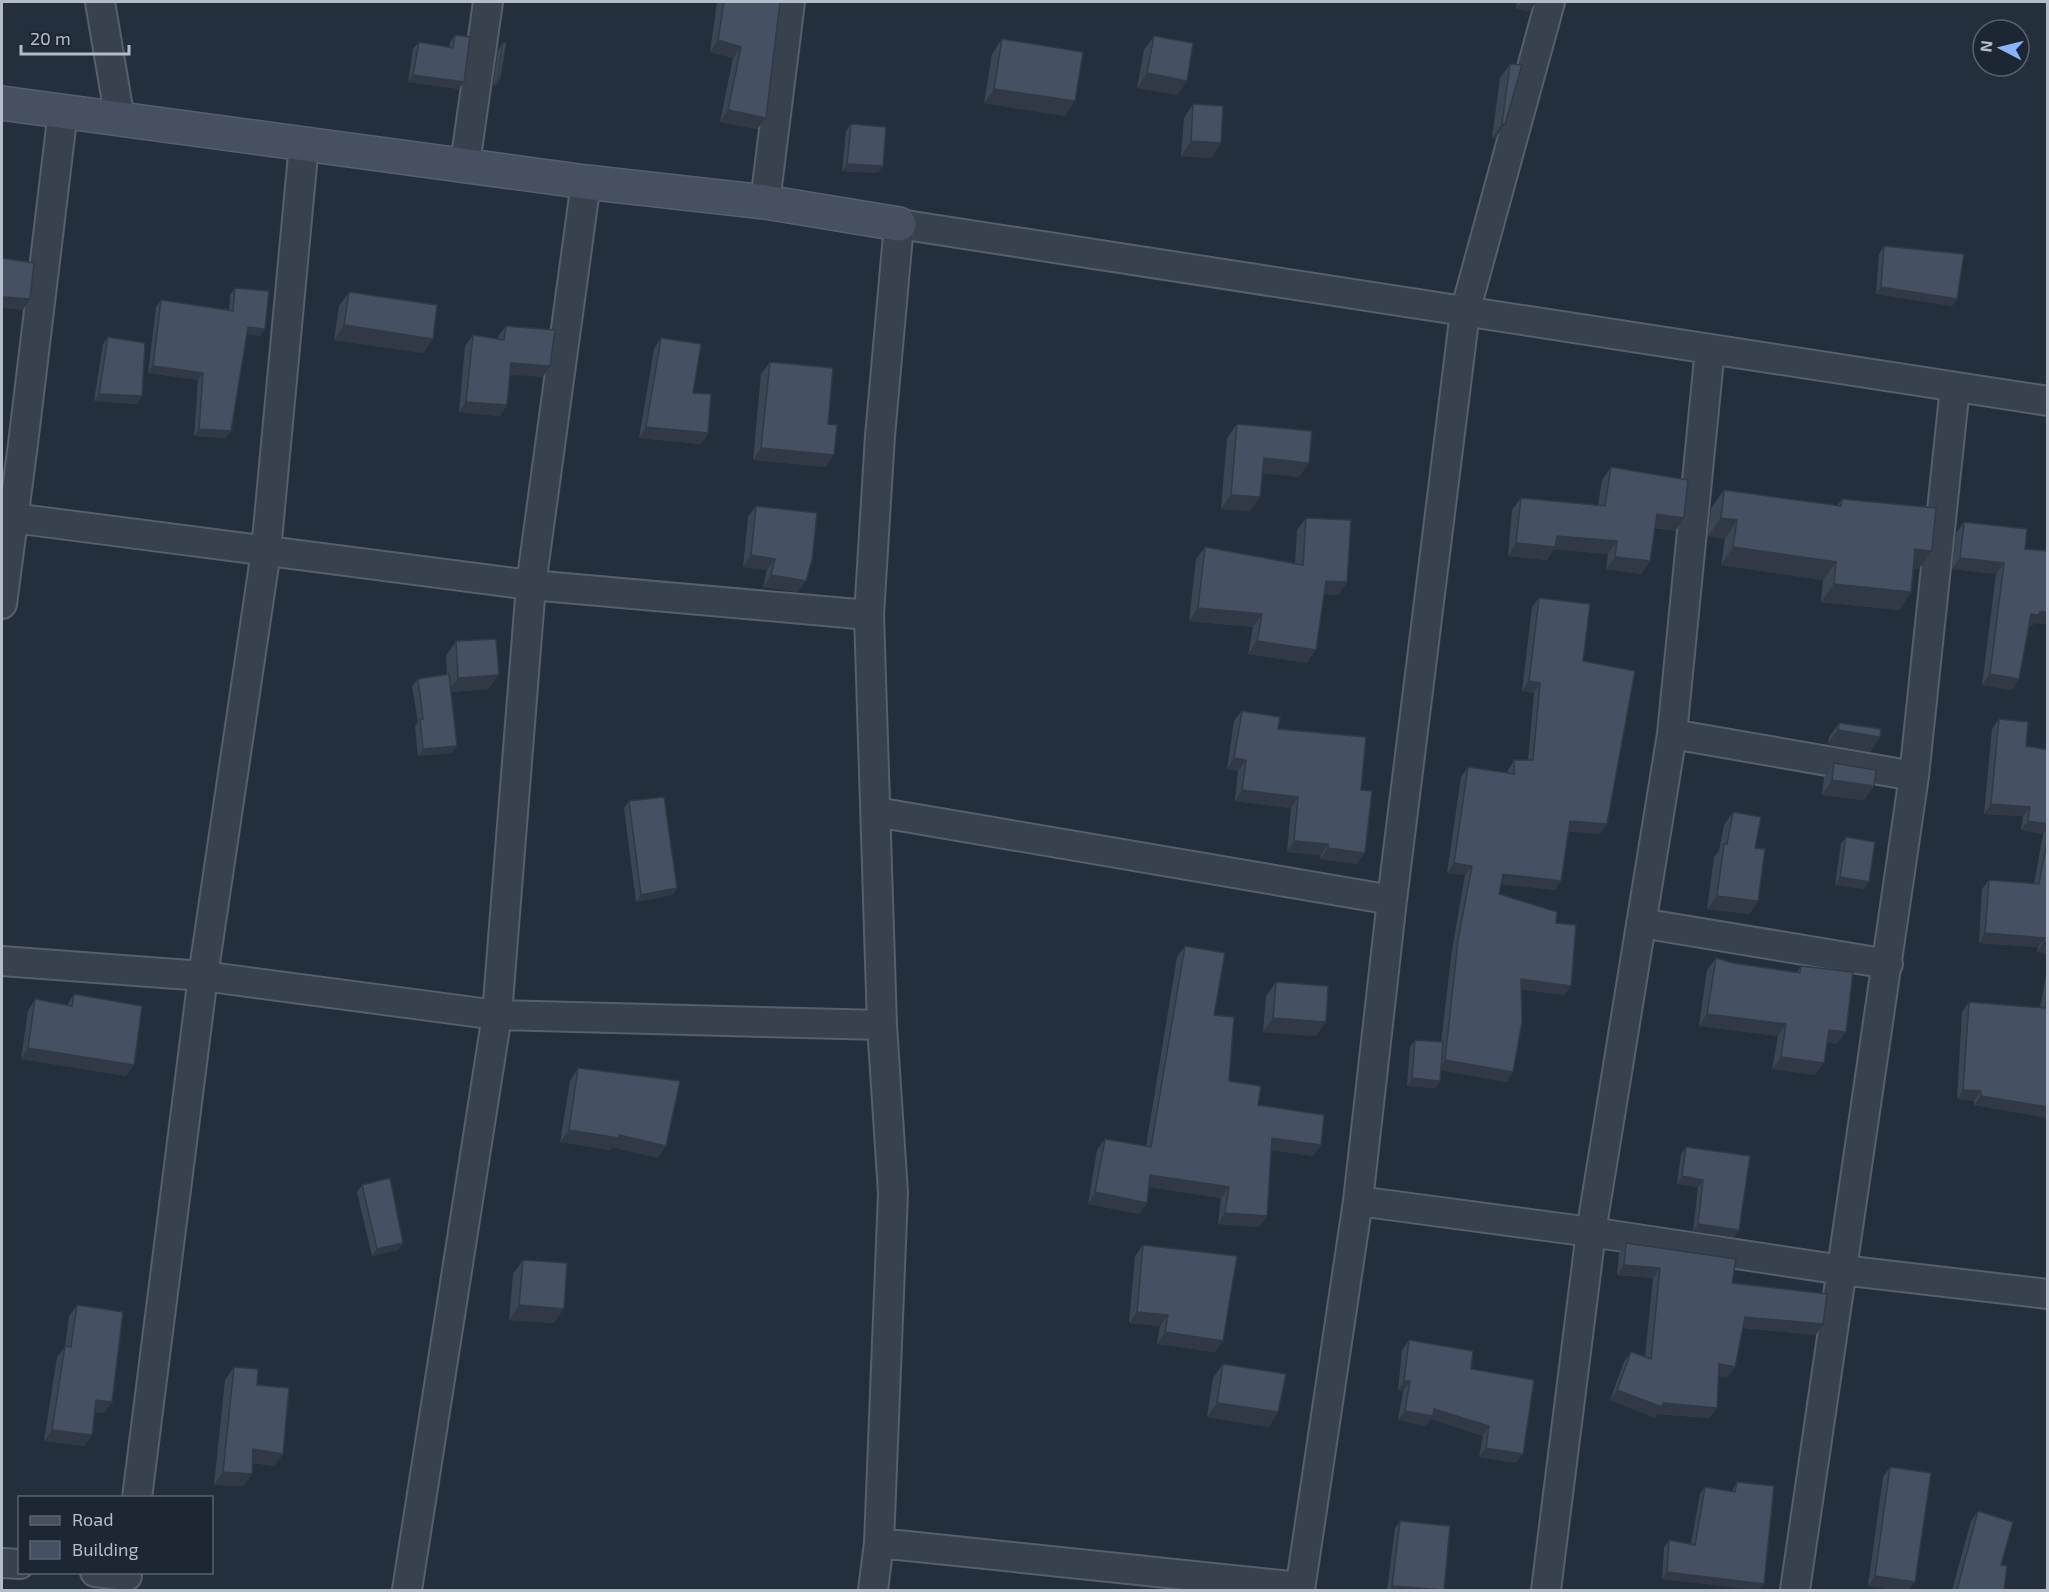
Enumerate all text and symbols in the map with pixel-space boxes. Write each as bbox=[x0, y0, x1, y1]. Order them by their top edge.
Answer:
scale bar bbox=[21, 18, 129, 56]
north arrow bbox=[1971, 18, 2031, 78]
text: 20 m bbox=[30, 27, 71, 49]
text: N bbox=[1975, 39, 1996, 53]
legend bbox=[18, 1496, 213, 1574]
text: Road bbox=[72, 1508, 113, 1530]
text: Building bbox=[72, 1538, 139, 1560]

